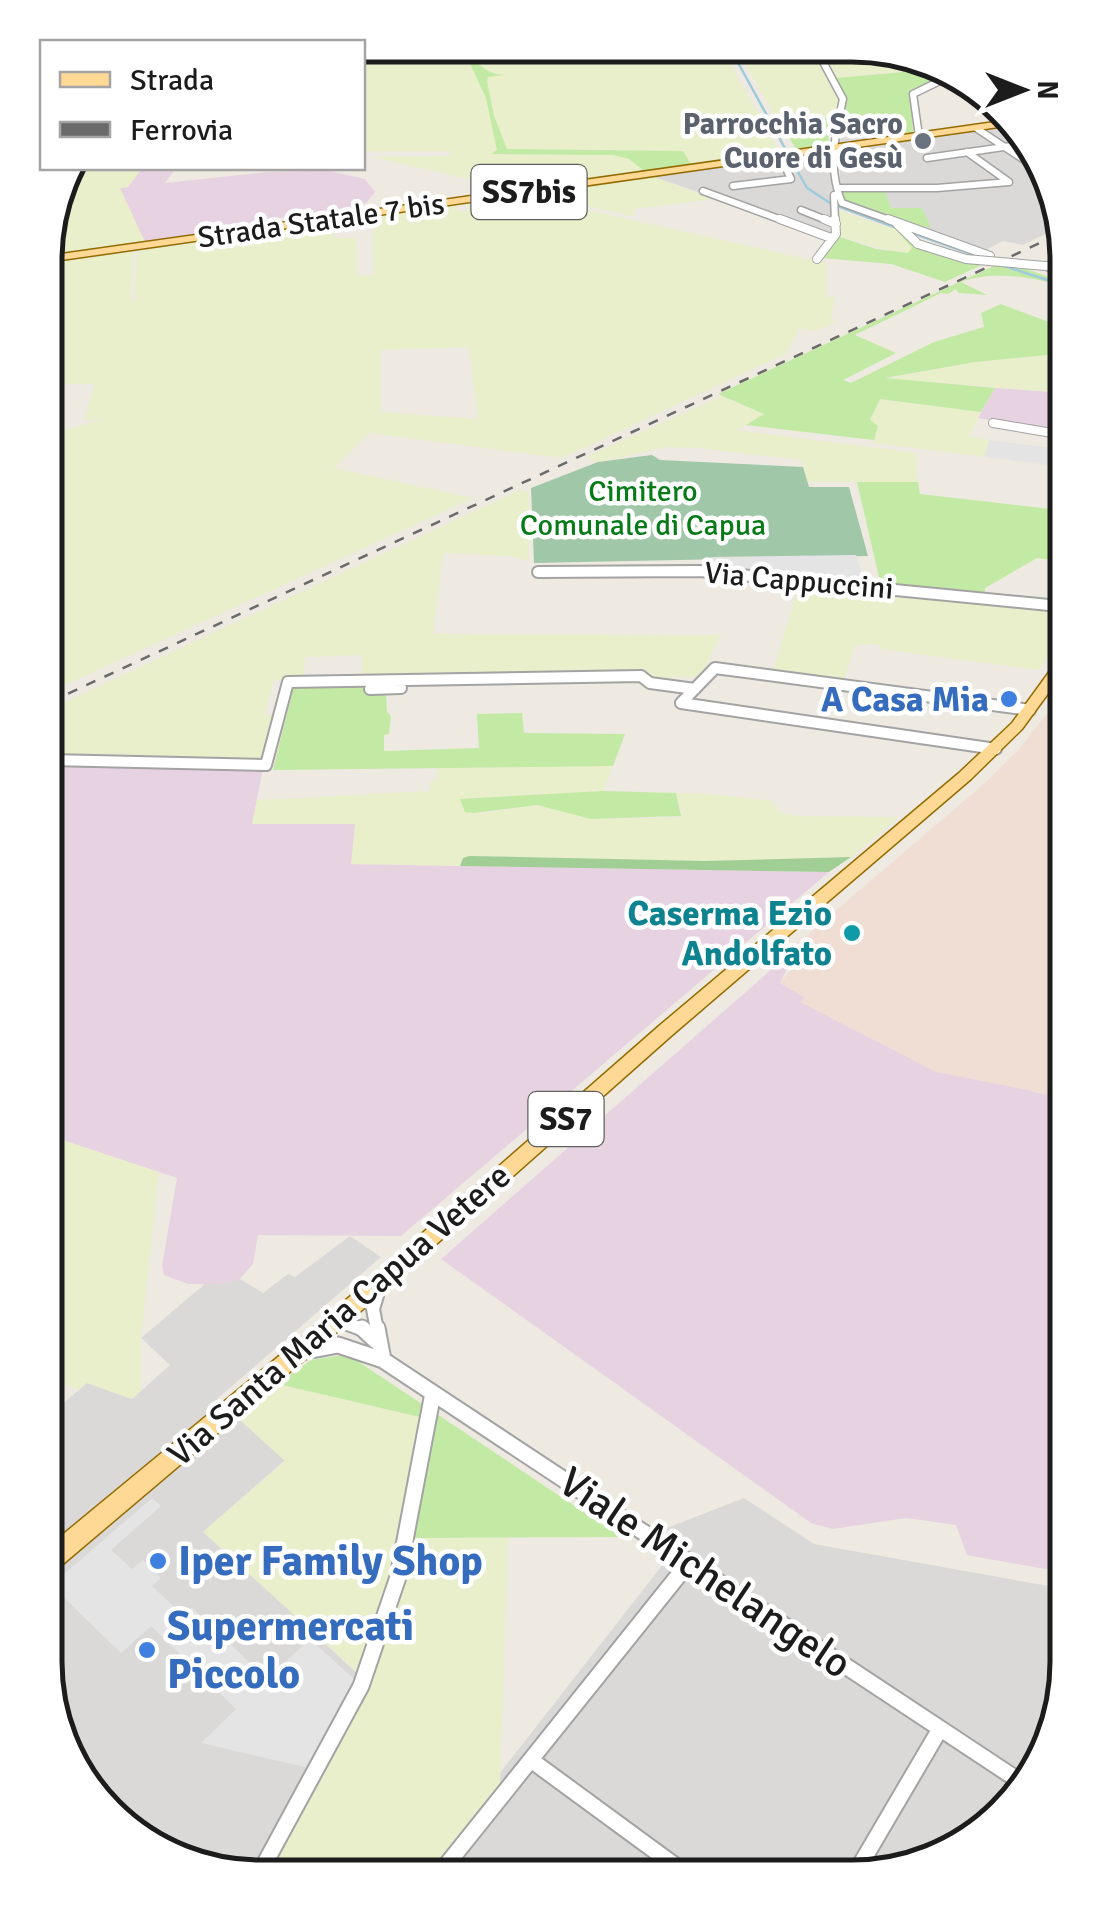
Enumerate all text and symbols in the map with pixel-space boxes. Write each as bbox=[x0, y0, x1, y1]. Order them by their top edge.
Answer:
legend bbox=[40, 40, 365, 170]
north arrow bbox=[973, 40, 1073, 140]
text: Strada bbox=[130, 62, 214, 99]
text: N bbox=[1030, 80, 1064, 100]
place label: Parrocchia Sacro Cuore di Gesù bbox=[683, 106, 903, 177]
text: Ferrovia bbox=[130, 112, 233, 149]
marker: Parrocchia Sacro Cuore di Gesù bbox=[912, 130, 934, 152]
road number: SS7bis bbox=[472, 165, 586, 219]
street label: Strada Statale 7 bis bbox=[195, 185, 447, 257]
park label: Cimitero Comunale di Capua bbox=[520, 473, 766, 544]
street label: Via Cappuccini bbox=[703, 554, 895, 608]
place label: A Casa Mia bbox=[821, 678, 989, 721]
marker: A Casa Mia bbox=[998, 688, 1020, 710]
place label: Caserma Ezio Andolfato bbox=[628, 892, 832, 975]
marker: Caserma Ezio Andolfato bbox=[841, 922, 863, 944]
road number: SS7 bbox=[528, 1092, 604, 1146]
street label: Via Santa Maria Capua Vetere bbox=[159, 1154, 519, 1476]
street label: Viale Michelangelo bbox=[549, 1456, 861, 1690]
place label: Iper Family Shop bbox=[178, 1536, 483, 1587]
marker: Iper Family Shop bbox=[147, 1550, 169, 1572]
place label: Supermercati Piccolo bbox=[167, 1601, 414, 1700]
marker: Supermercati Piccolo bbox=[136, 1639, 158, 1661]

